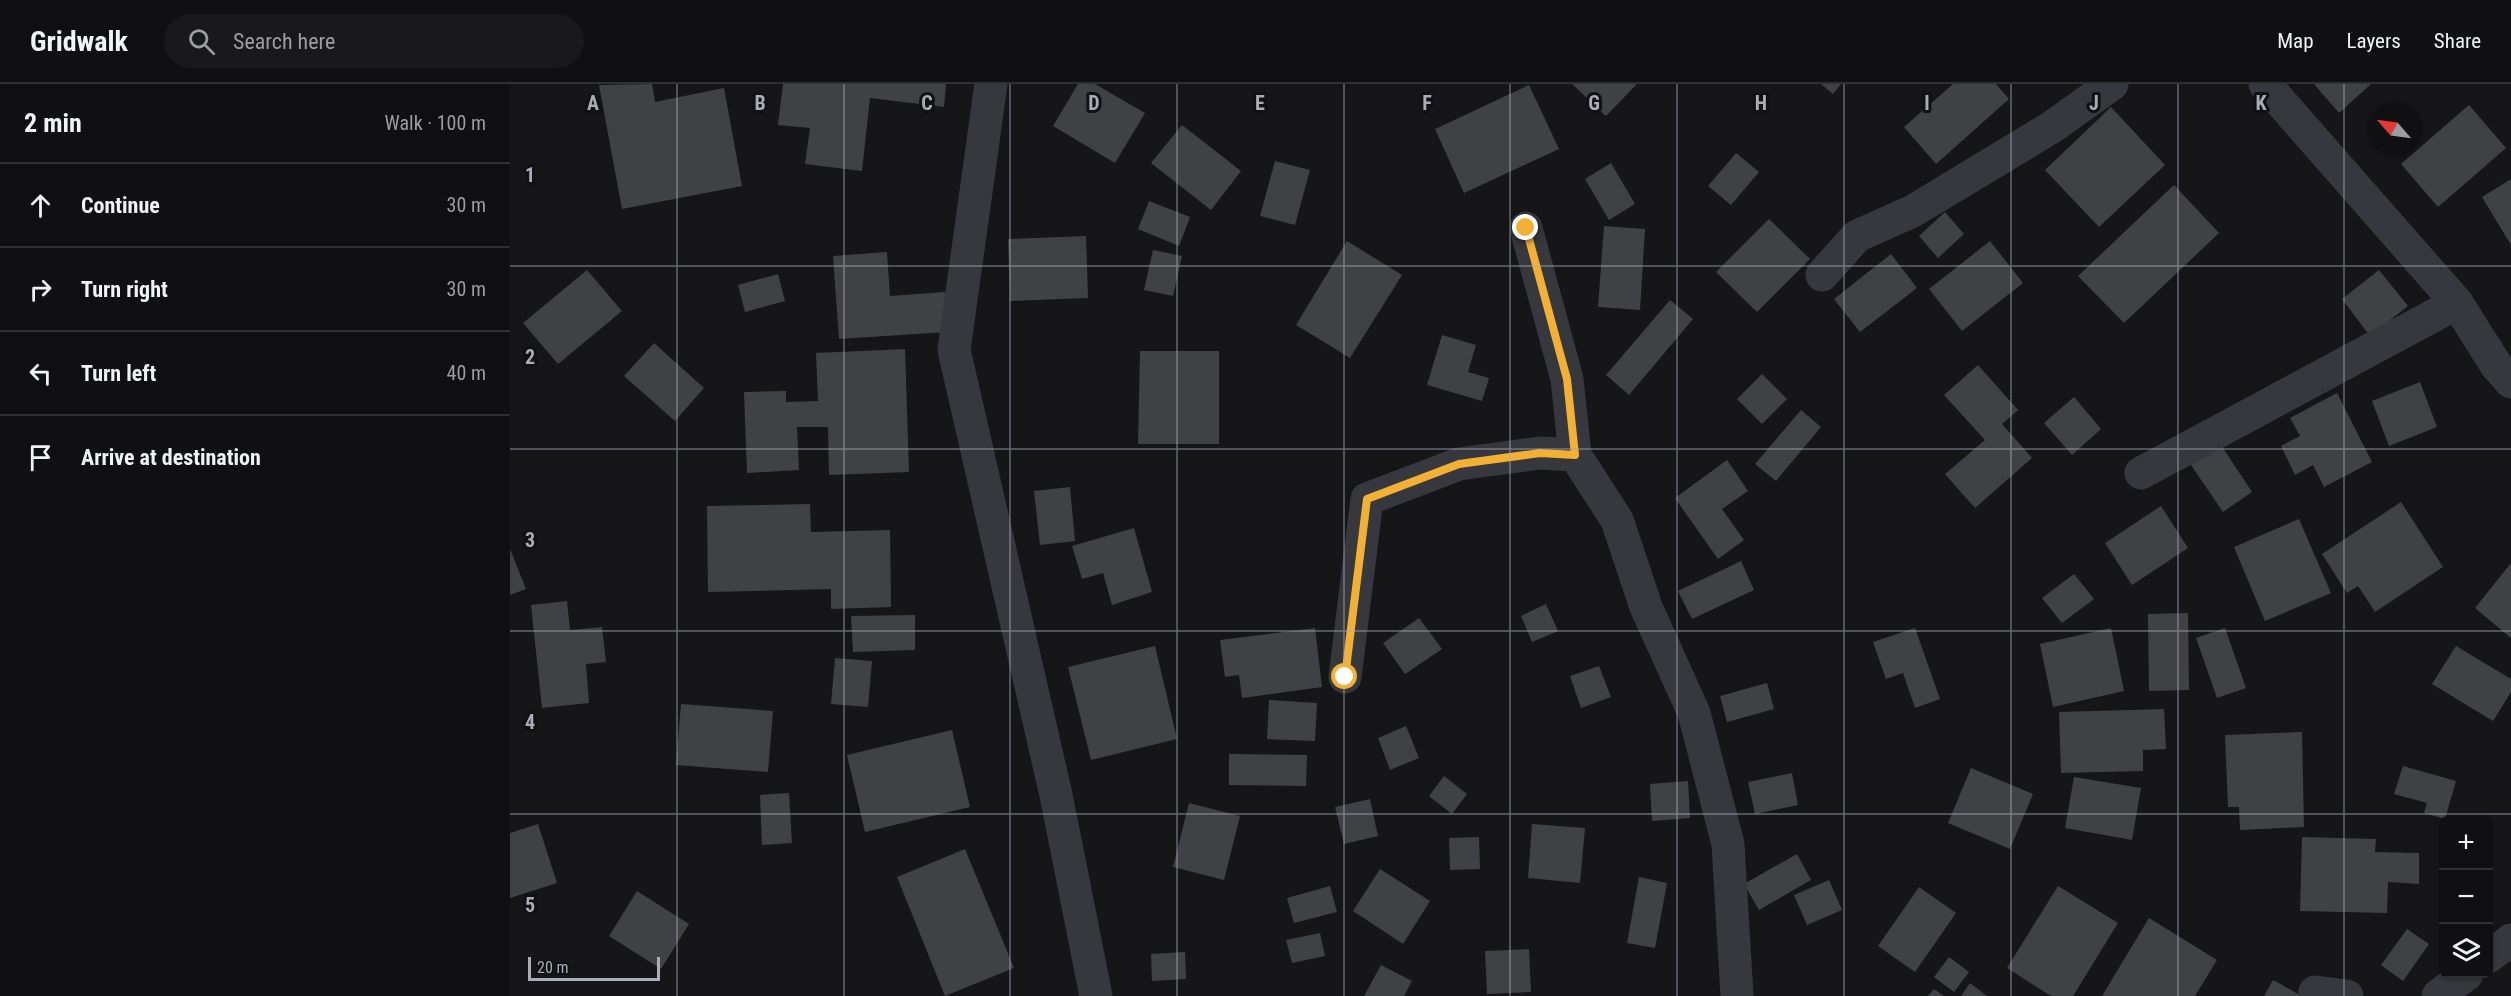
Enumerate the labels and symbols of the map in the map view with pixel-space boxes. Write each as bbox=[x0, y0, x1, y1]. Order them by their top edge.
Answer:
text: A bbox=[587, 91, 599, 115]
text: B bbox=[754, 91, 766, 115]
text: C bbox=[921, 91, 933, 115]
text: D bbox=[1088, 91, 1100, 115]
text: E bbox=[1255, 91, 1265, 115]
text: F bbox=[1422, 91, 1432, 115]
text: G bbox=[1588, 91, 1600, 115]
text: H bbox=[1755, 91, 1767, 115]
text: I bbox=[1924, 91, 1930, 115]
text: J bbox=[2089, 91, 2099, 115]
text: K bbox=[2255, 91, 2267, 115]
north arrow bbox=[2367, 102, 2421, 156]
text: 1 bbox=[525, 163, 535, 187]
route end bbox=[1512, 214, 1538, 240]
text: 2 bbox=[525, 345, 535, 369]
text: 3 bbox=[525, 528, 535, 552]
route start bbox=[1331, 663, 1357, 689]
text: 4 bbox=[525, 710, 535, 734]
text: 5 bbox=[525, 893, 535, 917]
scale bar bbox=[528, 954, 660, 982]

